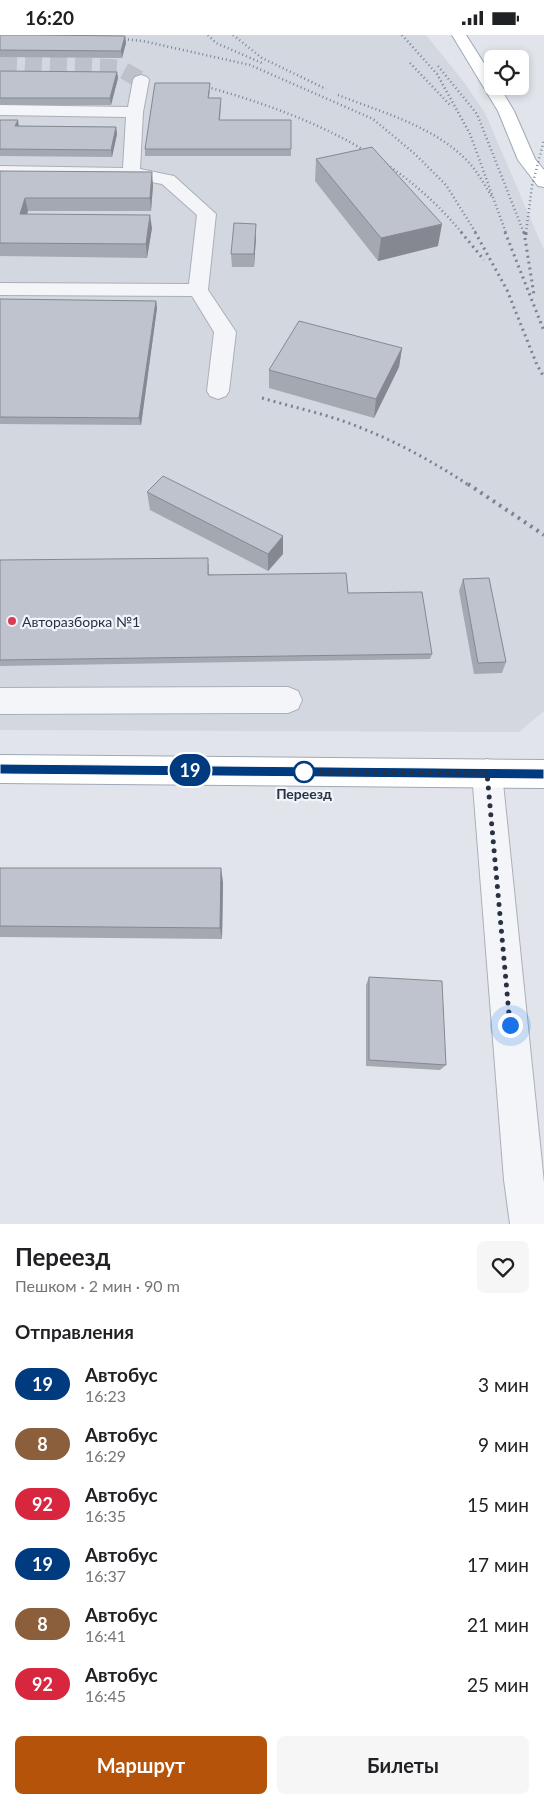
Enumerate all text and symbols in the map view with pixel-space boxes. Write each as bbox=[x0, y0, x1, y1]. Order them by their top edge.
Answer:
text: 16:20 bbox=[25, 6, 74, 29]
map controls bbox=[484, 50, 529, 95]
button: locate bbox=[484, 50, 529, 95]
place label: Авторазборка №1 bbox=[22, 613, 140, 630]
marker: Авторазборка №1 bbox=[6, 615, 18, 627]
line badge: 19 bbox=[168, 754, 212, 786]
text: 19 bbox=[180, 759, 200, 781]
marker: Переезд bbox=[293, 761, 315, 783]
place label: Переезд bbox=[276, 785, 332, 802]
your location bbox=[498, 1013, 523, 1038]
button: heart bbox=[477, 1241, 529, 1293]
text: Переезд bbox=[15, 1242, 111, 1271]
text: Пешком · 2 мин · 90 m bbox=[15, 1276, 180, 1295]
text: Отправления bbox=[15, 1320, 134, 1343]
text: Автобус bbox=[85, 1363, 158, 1386]
text: 19 bbox=[32, 1373, 53, 1395]
text: 3 мин bbox=[478, 1373, 529, 1396]
text: 16:23 bbox=[85, 1386, 126, 1405]
text: Автобус bbox=[85, 1423, 158, 1446]
text: 8 bbox=[37, 1433, 48, 1455]
text: 9 мин bbox=[478, 1433, 529, 1456]
text: 16:29 bbox=[85, 1446, 126, 1465]
text: Автобус bbox=[85, 1483, 158, 1506]
text: 92 bbox=[32, 1493, 53, 1515]
text: 15 мин bbox=[467, 1493, 529, 1516]
text: 16:35 bbox=[85, 1506, 126, 1525]
text: Автобус bbox=[85, 1543, 158, 1566]
text: 19 bbox=[32, 1553, 53, 1575]
text: 17 мин bbox=[467, 1553, 529, 1576]
text: 16:37 bbox=[85, 1566, 126, 1585]
text: Автобус bbox=[85, 1603, 158, 1626]
text: 8 bbox=[37, 1613, 48, 1635]
text: 21 мин bbox=[467, 1613, 529, 1636]
text: 16:41 bbox=[85, 1626, 126, 1645]
text: Автобус bbox=[85, 1663, 158, 1686]
text: 92 bbox=[32, 1673, 53, 1695]
text: 25 мин bbox=[467, 1673, 529, 1696]
text: 16:45 bbox=[85, 1686, 126, 1705]
button: Маршрут bbox=[15, 1736, 267, 1794]
button: Билеты bbox=[277, 1736, 529, 1794]

